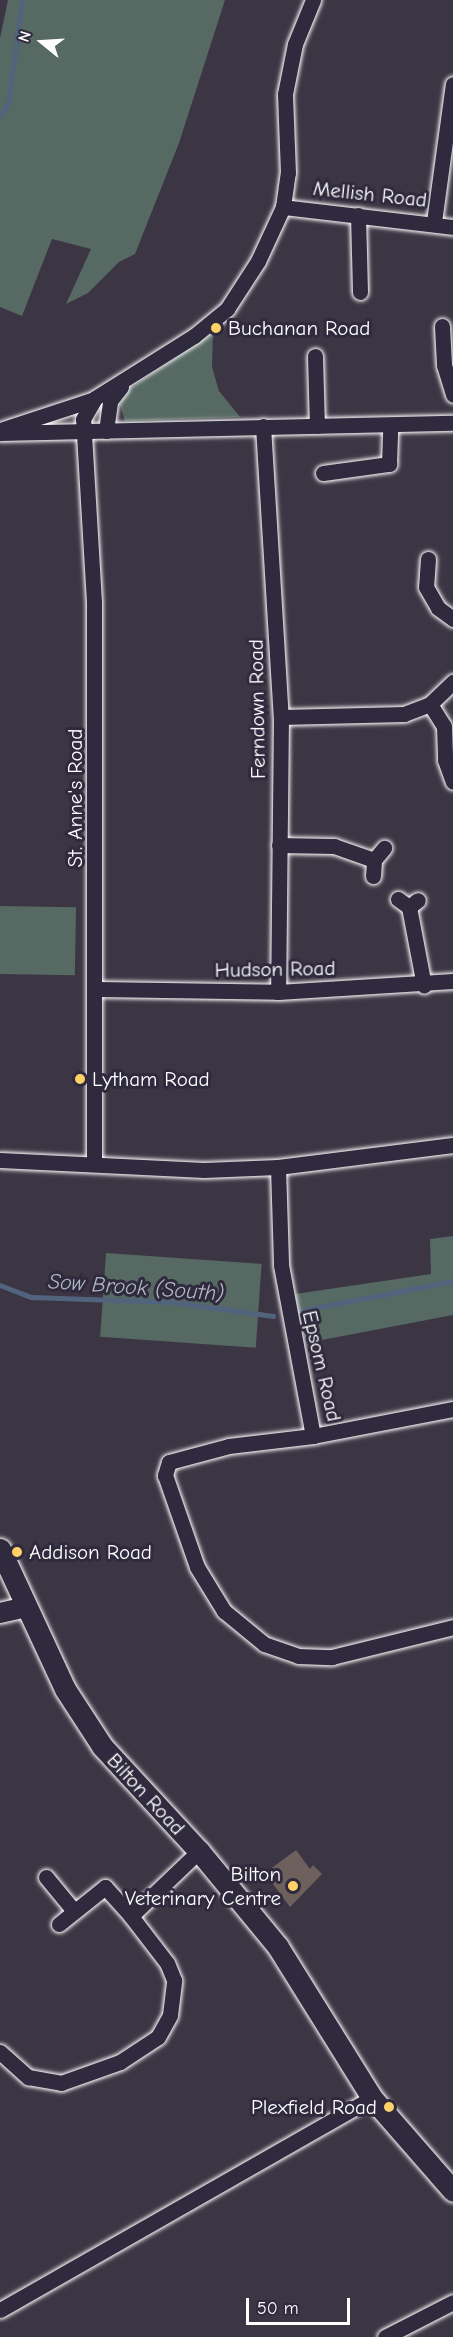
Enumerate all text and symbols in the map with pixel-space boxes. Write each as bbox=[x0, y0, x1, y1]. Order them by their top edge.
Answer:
north arrow bbox=[12, 12, 72, 72]
text: N bbox=[15, 29, 35, 44]
street label: Mellish Road bbox=[312, 175, 428, 213]
place label: Buchanan Road bbox=[228, 315, 370, 341]
marker: Buchanan Road bbox=[209, 321, 223, 335]
street label: Ferndown Road bbox=[243, 639, 271, 779]
street label: St. Anne's Road bbox=[62, 729, 88, 867]
street label: Hudson Road bbox=[214, 955, 336, 983]
place label: Lytham Road bbox=[92, 1066, 210, 1092]
marker: Lytham Road bbox=[73, 1072, 87, 1086]
water label: Sow Brook (South) bbox=[47, 1269, 225, 1307]
street label: Epsom Road bbox=[297, 1308, 347, 1424]
place label: Addison Road bbox=[29, 1539, 152, 1565]
marker: Addison Road bbox=[10, 1545, 24, 1559]
street label: Bilton Road bbox=[102, 1748, 190, 1840]
place label: Bilton Veterinary Centre bbox=[125, 1861, 281, 1911]
marker: Bilton Veterinary Centre bbox=[286, 1879, 300, 1893]
place label: Plexfield Road bbox=[251, 2094, 377, 2120]
marker: Plexfield Road bbox=[382, 2100, 396, 2114]
scale bar bbox=[249, 2286, 352, 2324]
text: 50 m bbox=[257, 2298, 299, 2319]

